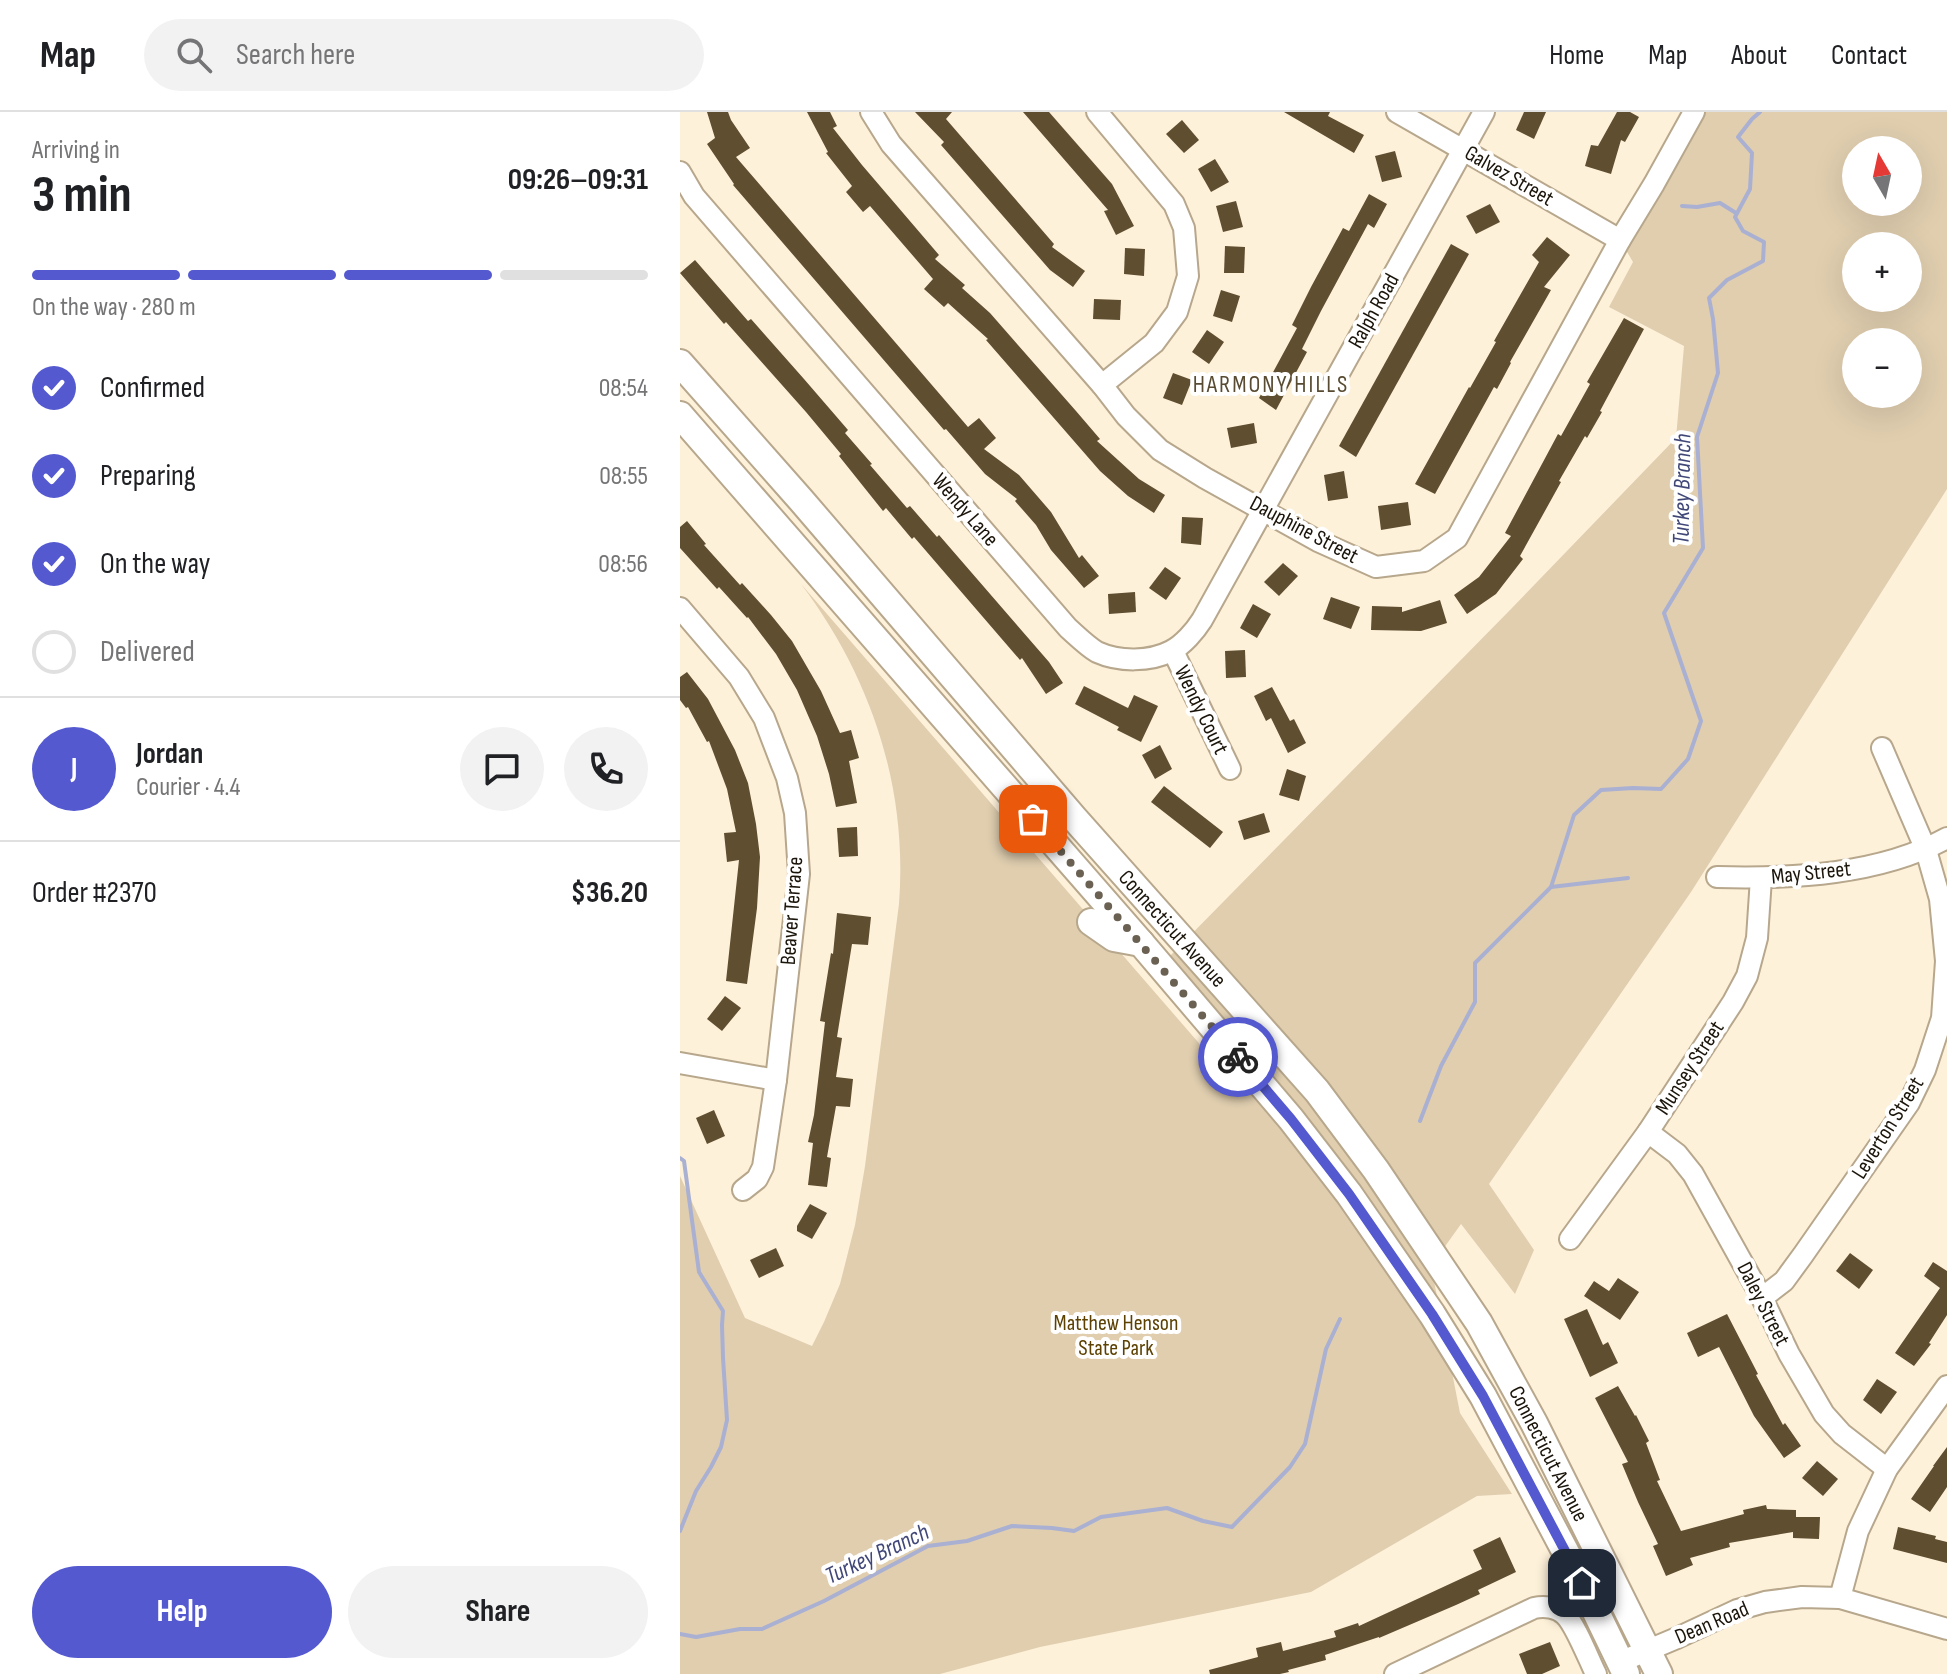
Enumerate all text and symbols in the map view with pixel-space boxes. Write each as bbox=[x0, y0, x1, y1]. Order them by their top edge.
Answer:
search box bbox=[144, 19, 704, 91]
text: Map bbox=[40, 33, 96, 78]
icon: search bbox=[172, 33, 216, 77]
text: Search here bbox=[236, 37, 355, 73]
text: Home bbox=[1549, 39, 1604, 72]
text: Map bbox=[1648, 39, 1687, 72]
text: About bbox=[1731, 39, 1787, 72]
text: Contact bbox=[1831, 39, 1907, 72]
text: Arriving in bbox=[32, 135, 120, 166]
north arrow bbox=[1842, 136, 1922, 216]
map controls bbox=[1842, 136, 1922, 408]
street label: Galvez Street bbox=[1460, 140, 1559, 212]
text: 09:26–09:31 bbox=[508, 162, 648, 198]
text: 3 min bbox=[32, 164, 132, 227]
button: + bbox=[1842, 232, 1922, 312]
street label: Ralph Road bbox=[1343, 269, 1405, 353]
text: On the way · 280 m bbox=[32, 292, 196, 323]
button: − bbox=[1842, 328, 1922, 408]
icon: check bbox=[32, 366, 76, 410]
text: Confirmed bbox=[100, 370, 205, 406]
district label: HARMONY HILLS bbox=[1193, 370, 1349, 399]
text: 08:54 bbox=[599, 373, 648, 404]
water label: Turkey Branch bbox=[1667, 433, 1697, 545]
icon: check bbox=[32, 454, 76, 498]
text: Preparing bbox=[100, 458, 196, 494]
text: 08:55 bbox=[599, 461, 648, 492]
street label: Wendy Lane bbox=[926, 468, 1004, 552]
street label: Dauphine Street bbox=[1245, 490, 1363, 570]
icon: check bbox=[32, 542, 76, 586]
text: On the way bbox=[100, 546, 210, 582]
text: 08:56 bbox=[598, 549, 648, 580]
text: Delivered bbox=[100, 634, 195, 670]
street label: Wendy Court bbox=[1168, 661, 1234, 759]
button: chat bbox=[460, 727, 544, 811]
button: phone bbox=[564, 727, 648, 811]
text: Jordan bbox=[136, 736, 203, 772]
text: J bbox=[71, 751, 77, 787]
text: Courier · 4.4 bbox=[136, 772, 240, 803]
pin bbox=[999, 785, 1067, 853]
icon: bag bbox=[1011, 797, 1055, 841]
street label: May Street bbox=[1770, 855, 1852, 891]
street label: Beaver Terrace bbox=[775, 856, 809, 966]
street label: Connecticut Avenue bbox=[1112, 865, 1232, 993]
text: Order #2370 bbox=[32, 875, 157, 911]
text: $36.20 bbox=[571, 875, 648, 911]
street label: Munsey Street bbox=[1650, 1016, 1731, 1120]
courier bbox=[1198, 1017, 1278, 1097]
icon: bike bbox=[1216, 1035, 1260, 1079]
street label: Leverton Street bbox=[1846, 1072, 1930, 1184]
street label: Daley Street bbox=[1730, 1258, 1796, 1351]
park label: Matthew Henson State Park bbox=[1054, 1310, 1178, 1362]
street label: Connecticut Avenue bbox=[1502, 1382, 1594, 1526]
water label: Turkey Branch bbox=[821, 1517, 933, 1591]
pin bbox=[1548, 1549, 1616, 1617]
icon: home bbox=[1560, 1561, 1604, 1605]
button: Help bbox=[32, 1566, 332, 1658]
button: Share bbox=[348, 1566, 648, 1658]
street label: Dean Road bbox=[1671, 1595, 1753, 1651]

